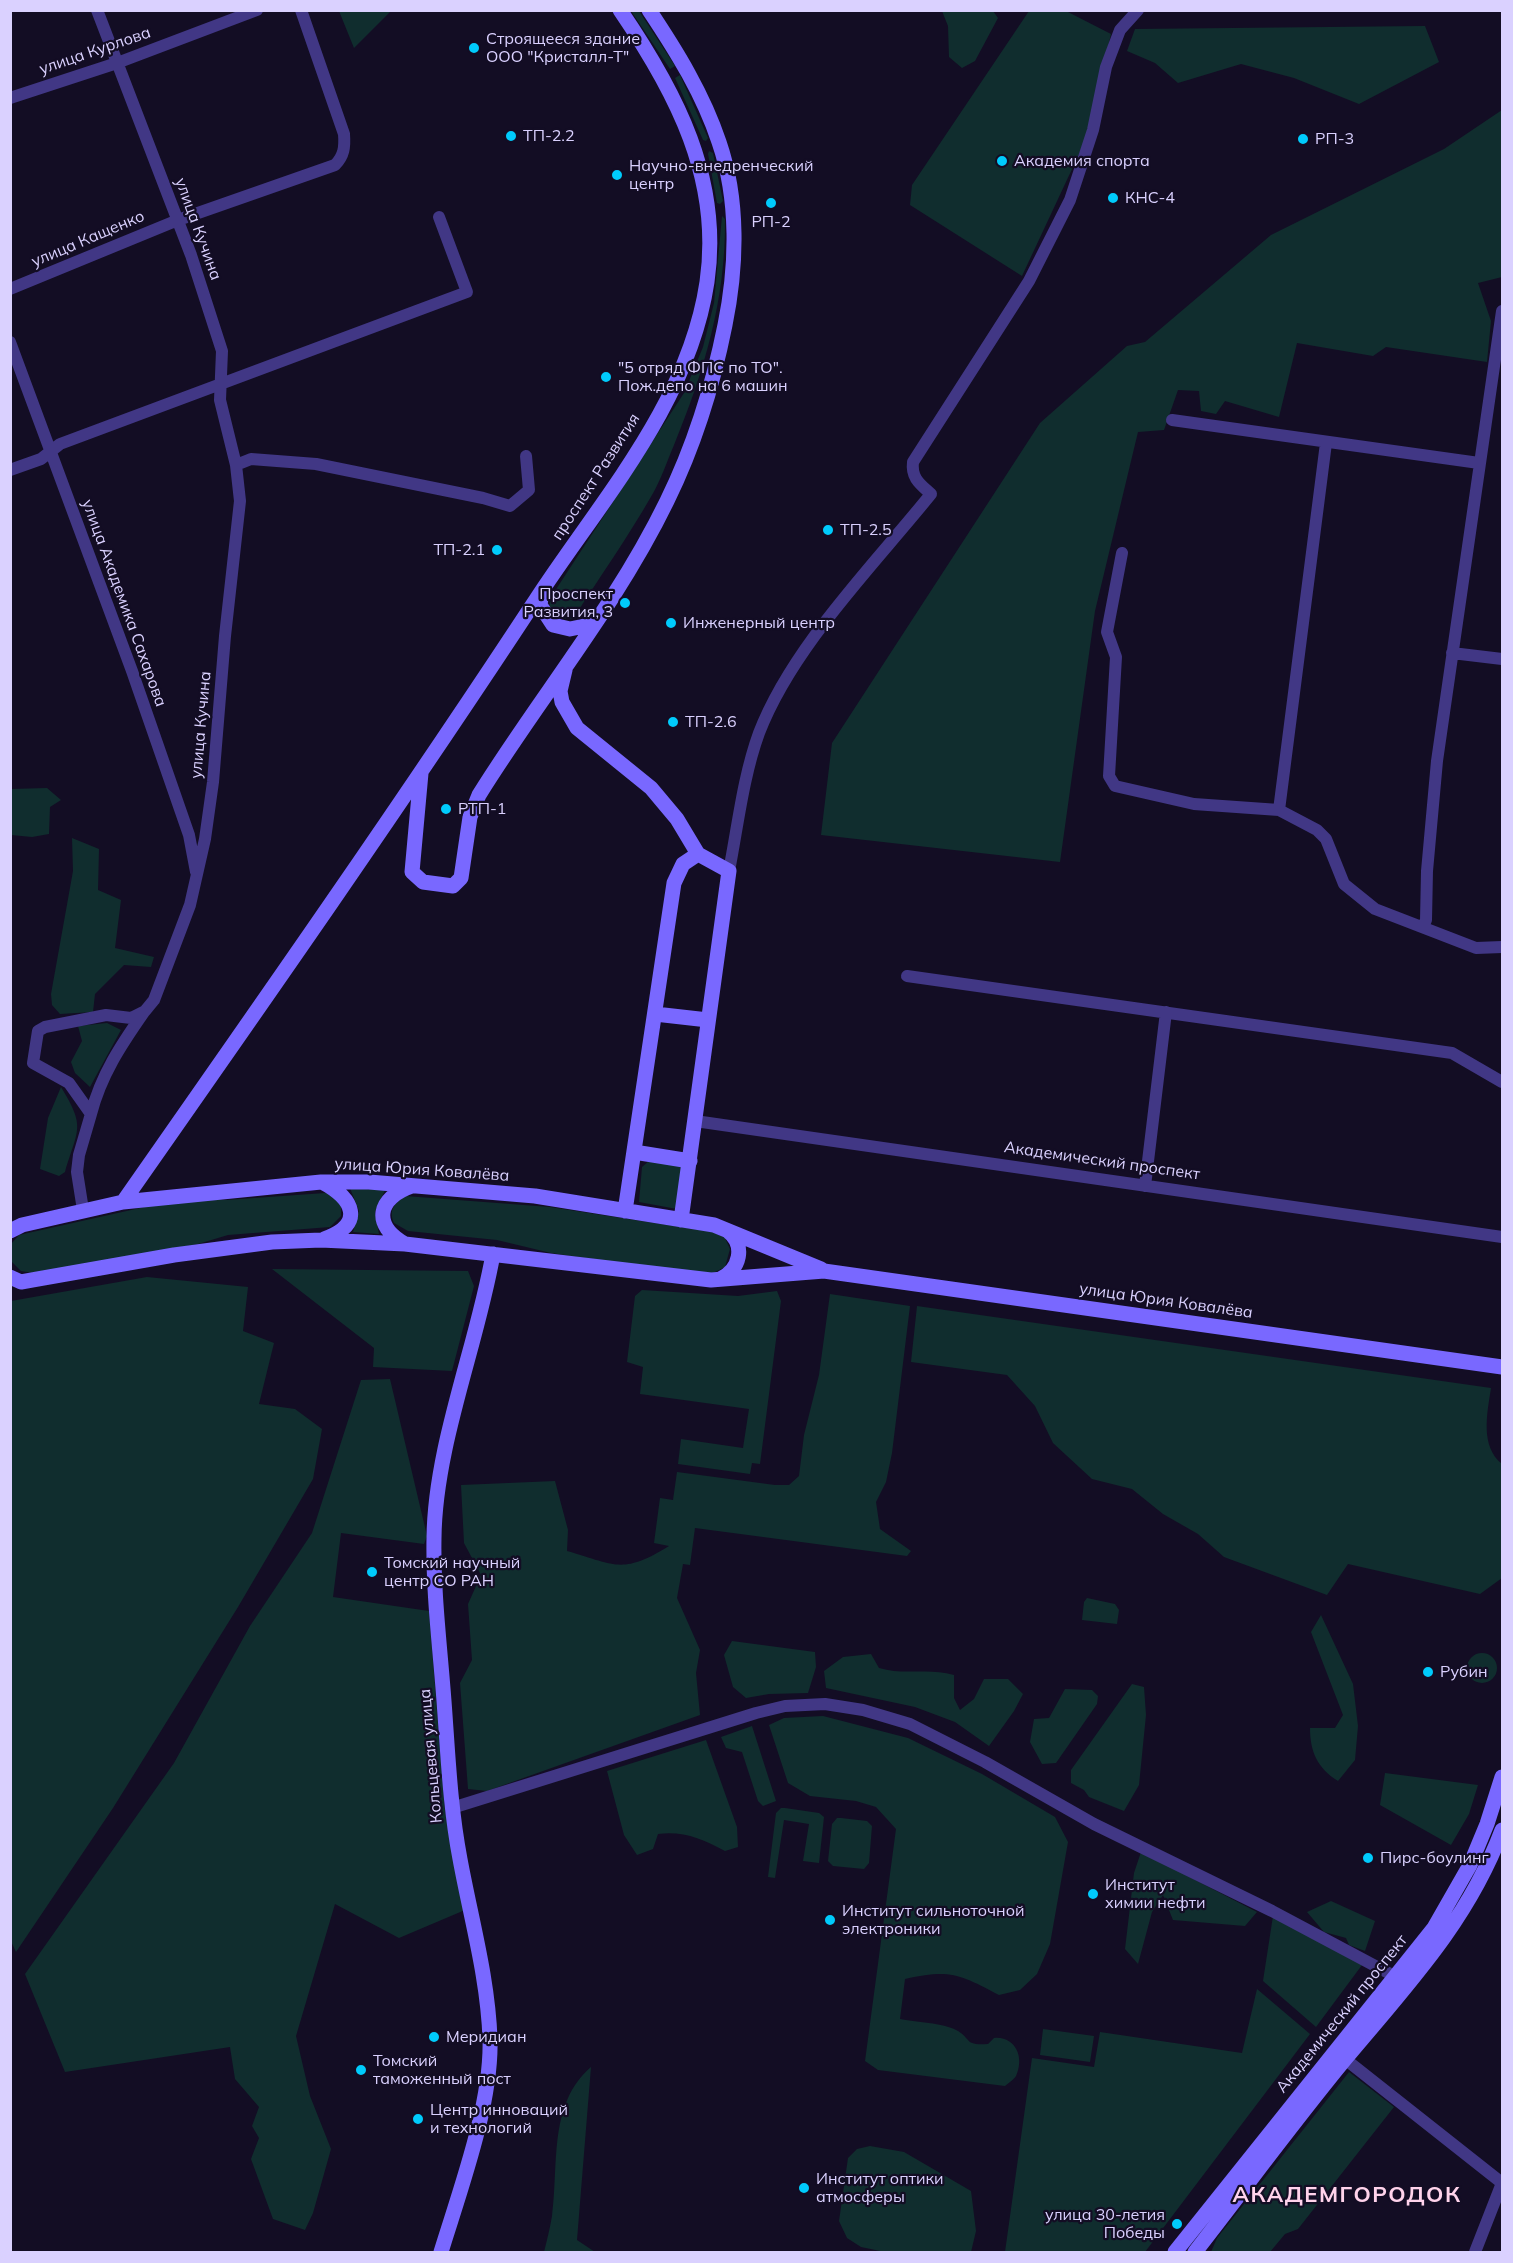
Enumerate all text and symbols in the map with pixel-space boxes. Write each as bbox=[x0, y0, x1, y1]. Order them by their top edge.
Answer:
street label: улица Курлова bbox=[37, 23, 153, 79]
place label: Строящееся здание ООО "Кристалл-Т" bbox=[486, 29, 640, 67]
marker: Строящееся здание ООО "Кристалл-Т" bbox=[467, 41, 481, 55]
place label: ТП-2.2 bbox=[523, 126, 575, 146]
marker: ТП-2.2 bbox=[504, 129, 518, 143]
place label: РП-3 bbox=[1315, 129, 1354, 149]
marker: РП-3 bbox=[1296, 132, 1310, 146]
place label: Академия спорта bbox=[1014, 151, 1150, 171]
marker: Академия спорта bbox=[995, 154, 1009, 168]
place label: Научно-внедренческий центр bbox=[629, 156, 814, 194]
marker: Научно-внедренческий центр bbox=[610, 168, 624, 182]
street label: улица Кучина bbox=[171, 175, 225, 283]
place label: КНС-4 bbox=[1125, 188, 1175, 208]
marker: КНС-4 bbox=[1106, 191, 1120, 205]
marker: РП-2 bbox=[764, 196, 778, 210]
street label: улица Кащенко bbox=[29, 207, 147, 271]
place label: РП-2 bbox=[751, 212, 791, 232]
place label: "5 отряд ФПС по ТО". Пож.депо на 6 машин bbox=[618, 358, 788, 396]
marker: "5 отряд ФПС по ТО". Пож.депо на 6 машин bbox=[599, 370, 613, 384]
street label: проспект Развития bbox=[548, 410, 644, 544]
street label: улица Академика Сахарова bbox=[78, 497, 170, 709]
place label: ТП-2.5 bbox=[840, 520, 892, 540]
marker: ТП-2.5 bbox=[821, 523, 835, 537]
place label: ТП-2.1 bbox=[433, 540, 485, 560]
marker: ТП-2.1 bbox=[490, 543, 504, 557]
place label: Проспект Развития, 3 bbox=[523, 584, 613, 622]
marker: Проспект Развития, 3 bbox=[618, 596, 632, 610]
place label: Инженерный центр bbox=[683, 613, 835, 633]
marker: Инженерный центр bbox=[664, 616, 678, 630]
street label: улица Кучина bbox=[187, 671, 215, 779]
place label: ТП-2.6 bbox=[685, 712, 737, 732]
marker: ТП-2.6 bbox=[666, 715, 680, 729]
place label: РТП-1 bbox=[458, 799, 506, 819]
marker: РТП-1 bbox=[439, 802, 453, 816]
street label: Академический проспект bbox=[1003, 1138, 1201, 1184]
street label: улица Юрия Ковалёва bbox=[334, 1154, 510, 1186]
street label: улица Юрия Ковалёва bbox=[1078, 1279, 1254, 1323]
place label: Томский научный центр СО РАН bbox=[384, 1553, 520, 1591]
marker: Томский научный центр СО РАН bbox=[365, 1565, 379, 1579]
place label: Рубин bbox=[1440, 1662, 1487, 1682]
marker: Рубин bbox=[1421, 1665, 1435, 1679]
street label: Кольцевая улица bbox=[416, 1688, 446, 1824]
place label: Пирс-боулинг bbox=[1380, 1848, 1489, 1868]
marker: Пирс-боулинг bbox=[1361, 1851, 1375, 1865]
place label: Институт химии нефти bbox=[1105, 1875, 1206, 1913]
marker: Институт химии нефти bbox=[1086, 1887, 1100, 1901]
place label: Институт сильноточной электроники bbox=[842, 1901, 1024, 1939]
marker: Институт сильноточной электроники bbox=[823, 1913, 837, 1927]
street label: Академический проспект bbox=[1272, 1931, 1412, 2097]
place label: Меридиан bbox=[446, 2027, 526, 2047]
marker: Меридиан bbox=[427, 2030, 441, 2044]
place label: Томский таможенный пост bbox=[373, 2051, 511, 2089]
marker: Томский таможенный пост bbox=[354, 2063, 368, 2077]
place label: Центр инноваций и технологий bbox=[430, 2100, 568, 2138]
marker: Центр инноваций и технологий bbox=[411, 2112, 425, 2126]
place label: Институт оптики атмосферы bbox=[816, 2169, 944, 2207]
marker: Институт оптики атмосферы bbox=[797, 2181, 811, 2195]
district label: АКАДЕМГОРОДОК bbox=[1232, 2182, 1462, 2208]
place label: улица 30-летия Победы bbox=[1045, 2205, 1165, 2243]
marker: улица 30-летия Победы bbox=[1170, 2217, 1184, 2231]

